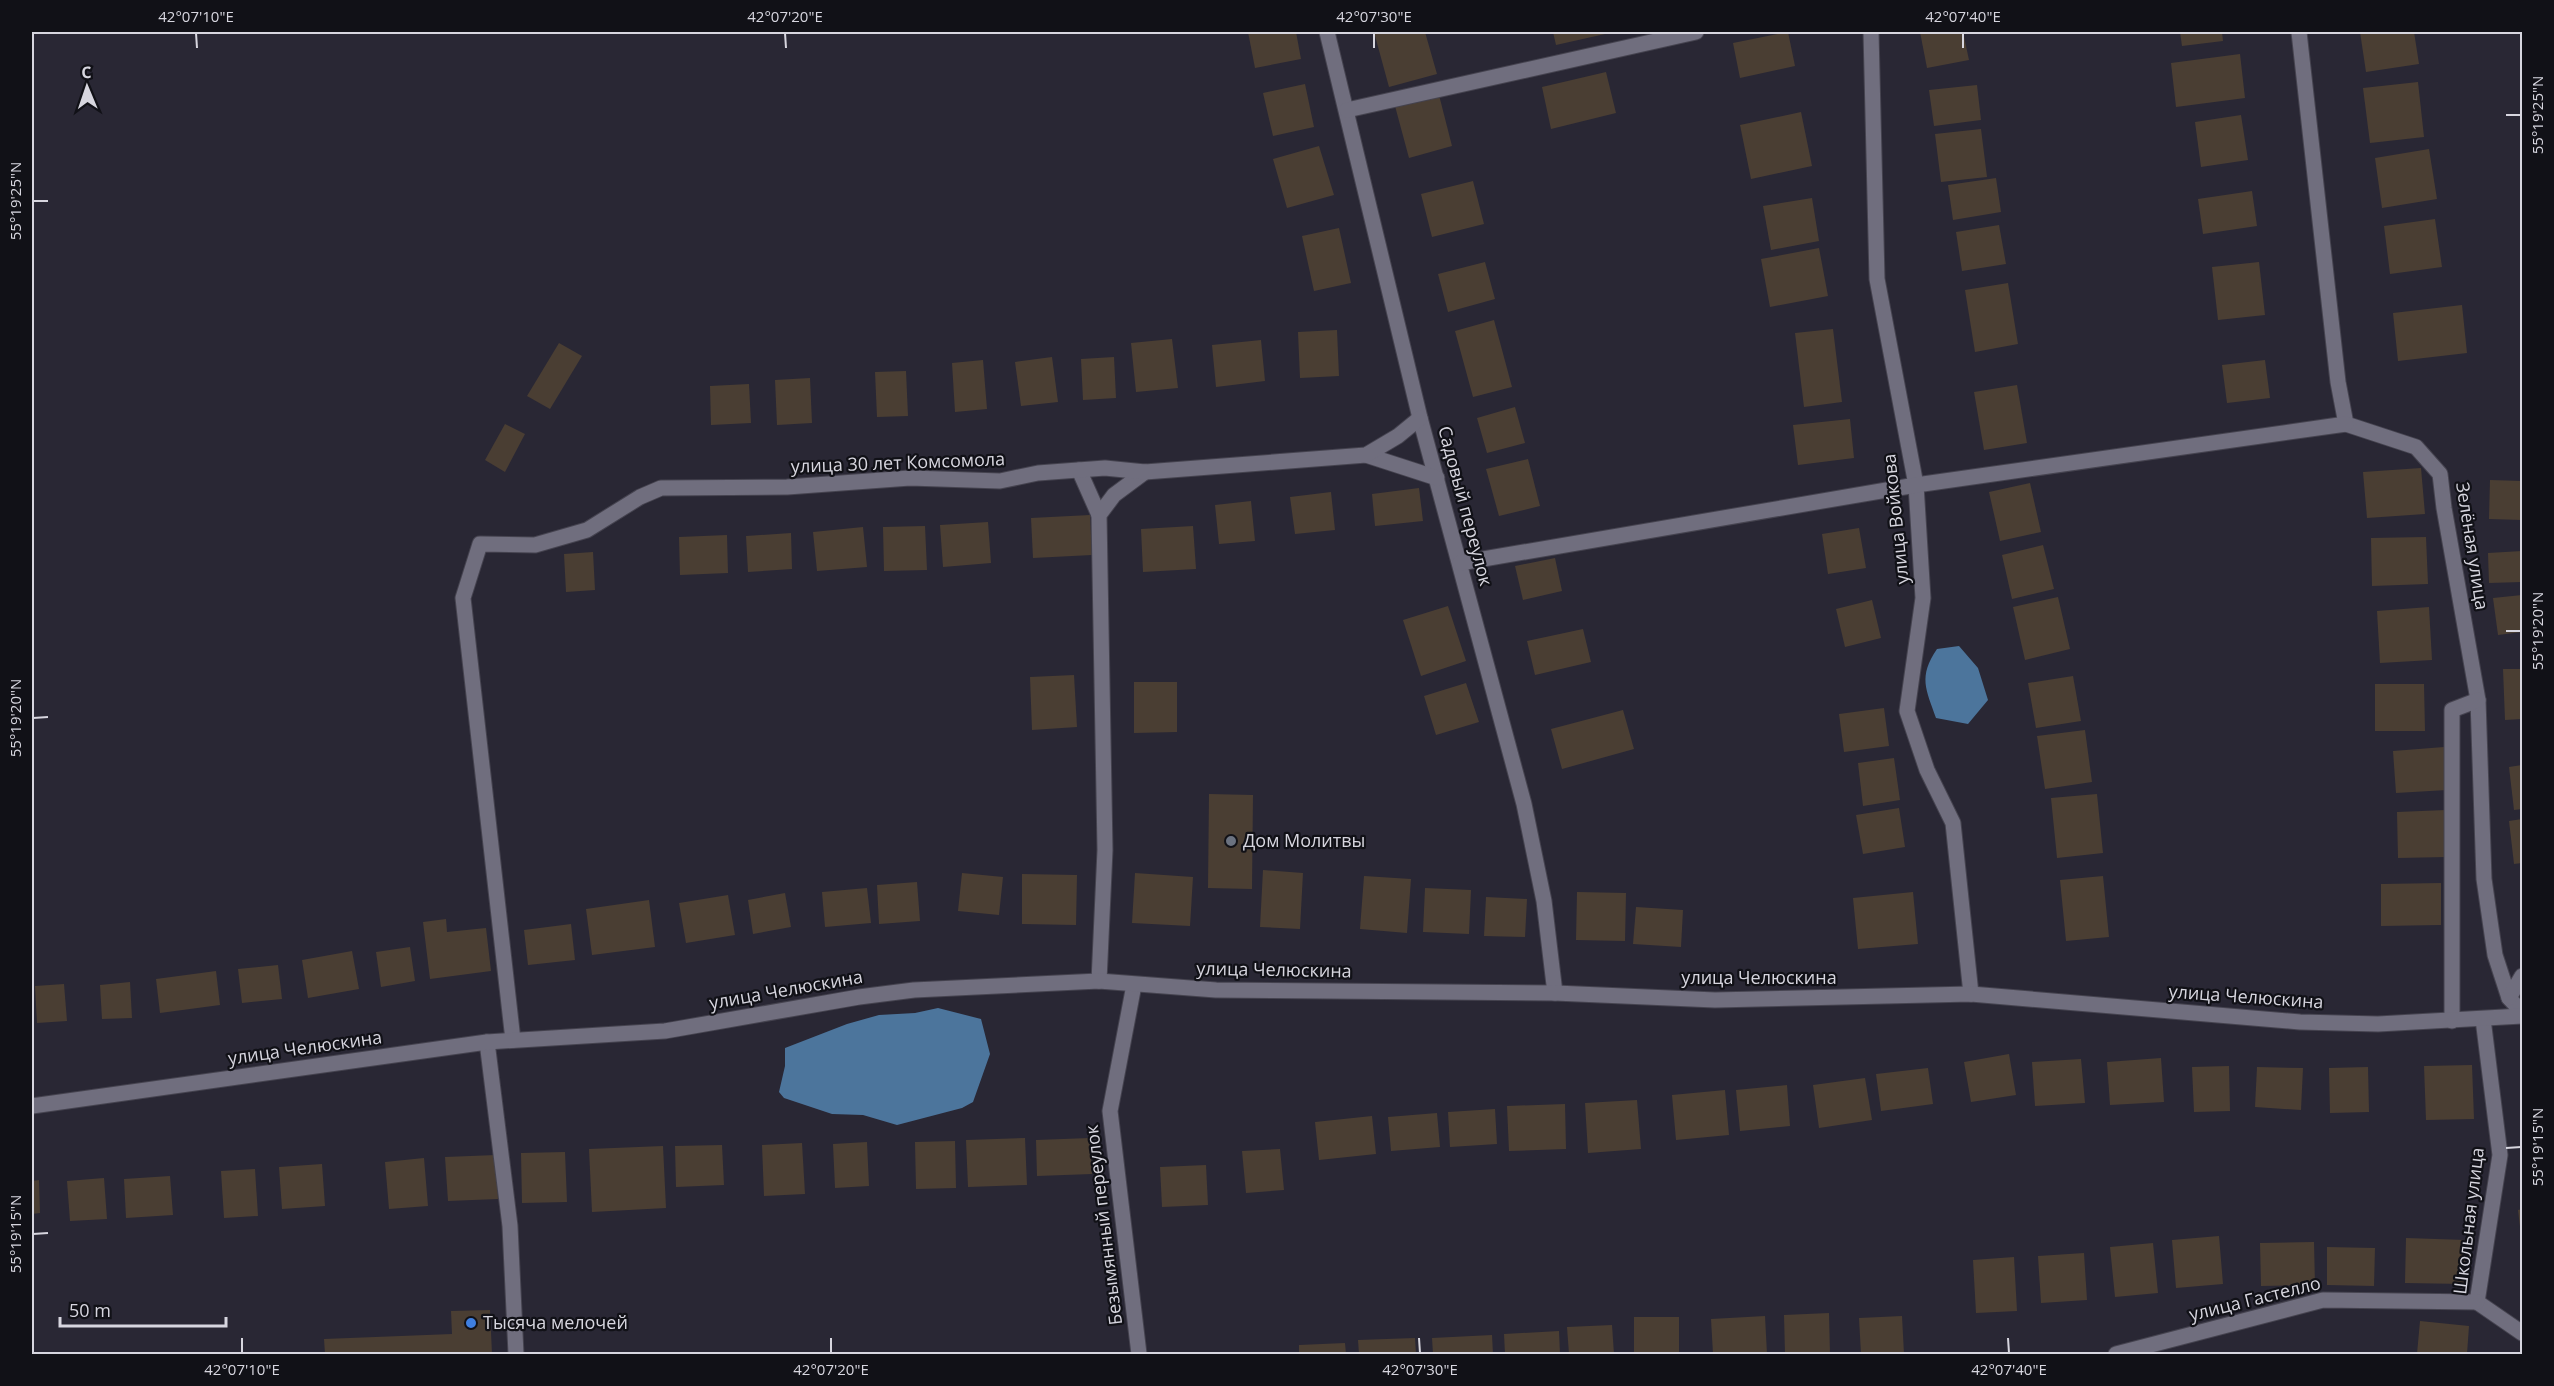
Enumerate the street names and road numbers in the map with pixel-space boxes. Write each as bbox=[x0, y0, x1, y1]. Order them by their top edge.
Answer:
street label: Садовый переулок bbox=[1433, 423, 1499, 589]
street label: улица 30 лет Комсомола bbox=[790, 446, 1005, 478]
street label: улица Войкова bbox=[1876, 453, 1914, 586]
street label: Зелёная улица bbox=[2451, 480, 2495, 611]
street label: улица Челюскина bbox=[1196, 956, 1352, 982]
street label: улица Челюскина bbox=[707, 964, 864, 1014]
street label: улица Челюскина bbox=[1681, 965, 1837, 989]
street label: улица Челюскина bbox=[2168, 979, 2324, 1013]
street label: улица Челюскина bbox=[226, 1024, 383, 1070]
street label: Безымянный переулок bbox=[1079, 1123, 1127, 1327]
street label: Школьная улица bbox=[2447, 1146, 2489, 1296]
street label: улица Гастелло bbox=[2187, 1270, 2323, 1326]

